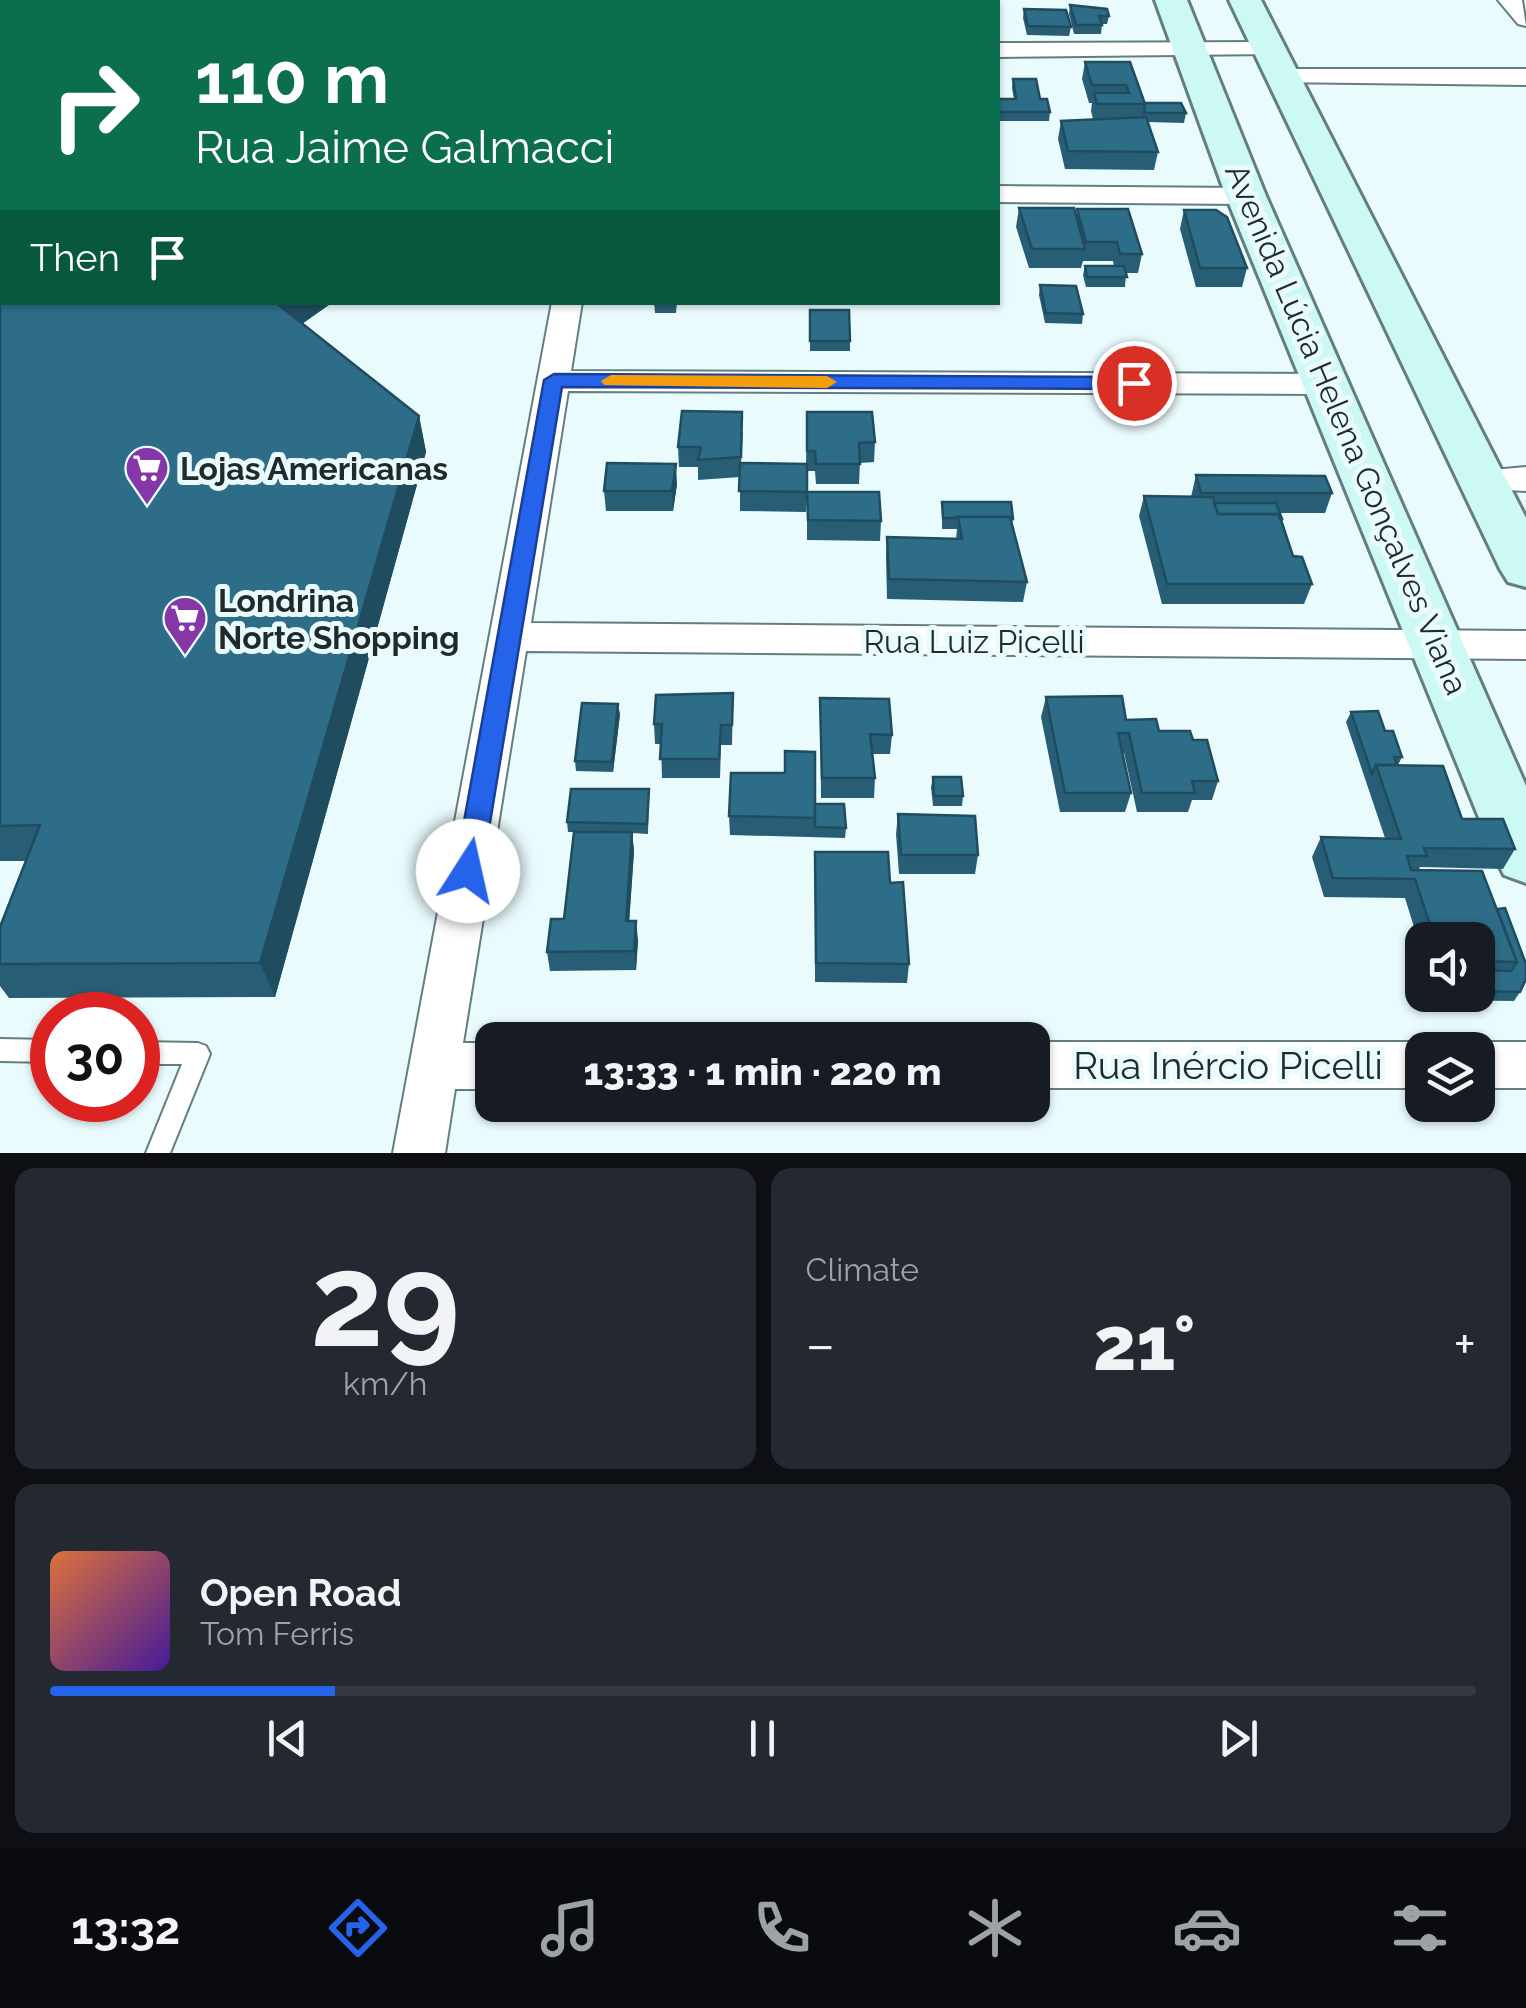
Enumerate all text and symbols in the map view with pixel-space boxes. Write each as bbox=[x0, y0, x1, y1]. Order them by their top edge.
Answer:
text: 110 m bbox=[195, 37, 389, 119]
icon: right bbox=[30, 40, 160, 170]
text: Rua Jaime Galmacci bbox=[195, 121, 614, 174]
street label: Avenida Lúcia Helena Gonçalves Viana bbox=[1218, 158, 1476, 700]
icon: arrive bbox=[140, 230, 195, 285]
text: Then bbox=[30, 235, 120, 280]
pin bbox=[1092, 341, 1177, 426]
icon: arrive bbox=[1107, 356, 1162, 411]
supermarket icon: Lojas Americanas bbox=[124, 445, 170, 506]
place label: Lojas Americanas bbox=[180, 450, 448, 487]
place label: Londrina Norte Shopping bbox=[218, 582, 459, 656]
supermarket icon: Londrina Norte Shopping bbox=[162, 595, 208, 656]
street label: Rua Luiz Picelli bbox=[863, 623, 1085, 660]
position arrow bbox=[416, 819, 520, 923]
map controls bbox=[1405, 922, 1495, 1122]
button: sound bbox=[1405, 922, 1495, 1012]
speed limit sign: 30 bbox=[30, 992, 160, 1122]
button: layers bbox=[1405, 1032, 1495, 1122]
street label: Rua Inércio Picelli bbox=[1073, 1043, 1383, 1088]
text: 13:33 · 1 min · 220 m bbox=[584, 1049, 941, 1094]
text: 29 bbox=[310, 1224, 460, 1376]
text: Climate bbox=[806, 1251, 919, 1288]
text: 21° bbox=[1093, 1299, 1195, 1388]
text: − bbox=[806, 1312, 835, 1377]
text: + bbox=[1453, 1312, 1476, 1377]
text: km/h bbox=[343, 1365, 427, 1402]
text: Open Road bbox=[200, 1570, 401, 1615]
text: Tom Ferris bbox=[200, 1615, 354, 1652]
icon: previous bbox=[260, 1711, 315, 1766]
icon: pause bbox=[735, 1711, 790, 1766]
icon: next bbox=[1211, 1711, 1266, 1766]
icon: directions bbox=[323, 1893, 393, 1963]
icon: music bbox=[535, 1893, 605, 1963]
icon: phone bbox=[747, 1893, 817, 1963]
icon: climate bbox=[960, 1893, 1030, 1963]
icon: car bbox=[1172, 1893, 1242, 1963]
icon: filters bbox=[1385, 1893, 1455, 1963]
text: 13:32 bbox=[71, 1902, 180, 1955]

